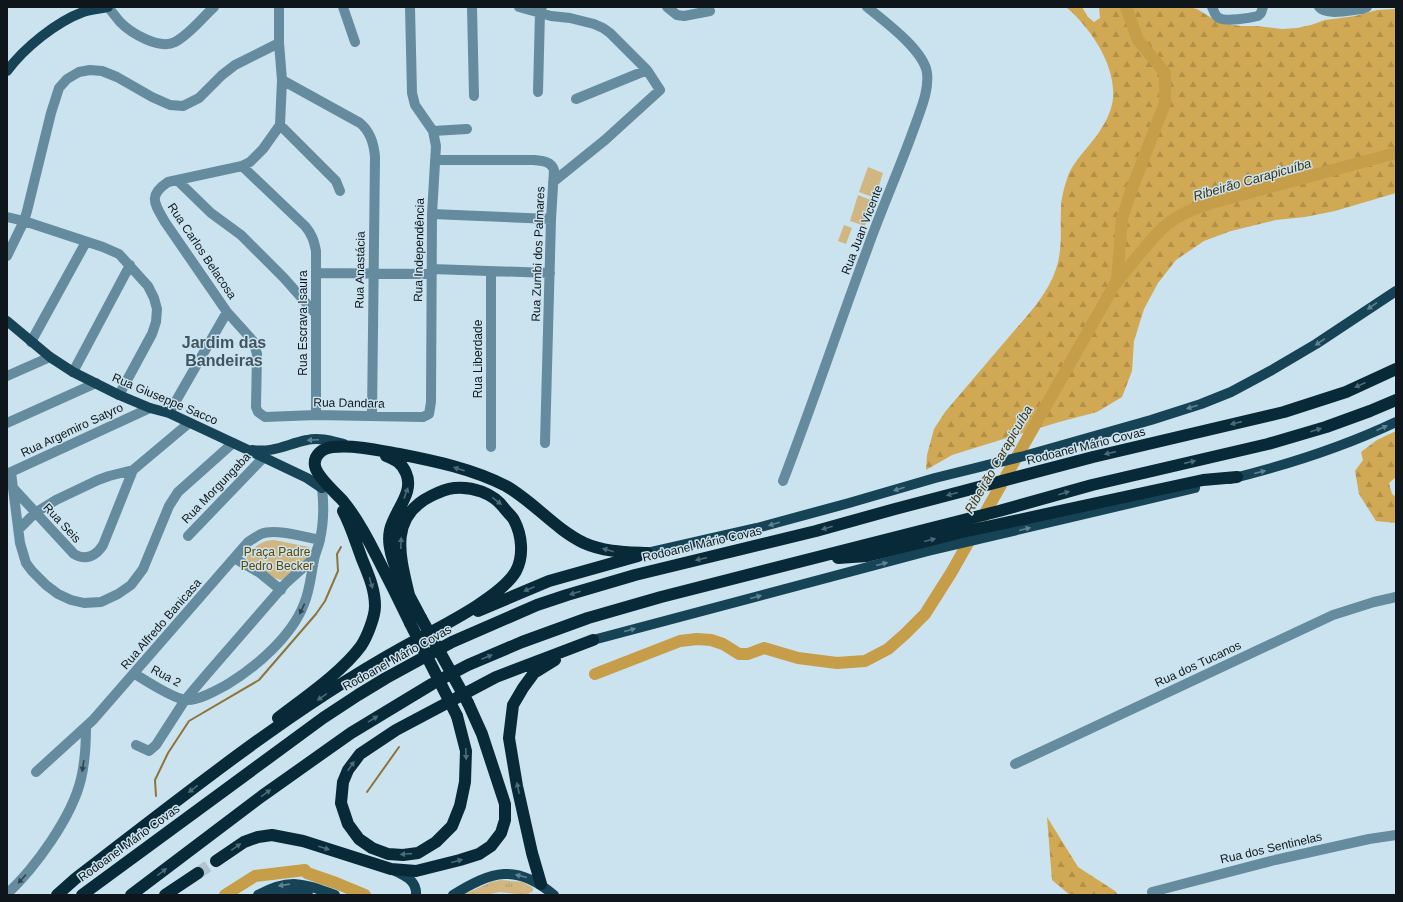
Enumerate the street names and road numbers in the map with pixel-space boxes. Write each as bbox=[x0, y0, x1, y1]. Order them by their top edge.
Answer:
street label: Rua Juan Vicente bbox=[839, 183, 886, 277]
street label: Rua Zumbi dos Palmares bbox=[529, 186, 547, 322]
street label: Rua Independência bbox=[411, 198, 427, 302]
street label: Rua Carlos Belacosa bbox=[165, 200, 239, 302]
street label: Rua Anastácia bbox=[352, 231, 368, 309]
street label: Rua Escrava Isaura bbox=[296, 270, 310, 376]
street label: Rua Liberdade bbox=[471, 319, 485, 398]
street label: Rua Giuseppe Sacco bbox=[110, 370, 220, 428]
street label: Rua Dandara bbox=[313, 395, 385, 411]
street label: Rua Argemiro Satyro bbox=[19, 400, 126, 460]
street label: Rodoanel Mário Covas bbox=[1025, 424, 1147, 468]
street label: Rua Morgungaba bbox=[179, 450, 253, 526]
street label: Rua Seis bbox=[40, 500, 84, 546]
street label: Rodoanel Mário Covas bbox=[641, 523, 763, 565]
street label: Rua Alfredo Banicasa bbox=[118, 576, 204, 672]
street label: Rodoanel Mário Covas bbox=[340, 622, 454, 694]
street label: Rua dos Tucanos bbox=[1153, 638, 1243, 690]
street label: Rua 2 bbox=[149, 662, 184, 690]
street label: Rodoanel Mário Covas bbox=[76, 801, 182, 885]
street label: Rua dos Sentinelas bbox=[1219, 829, 1323, 867]

